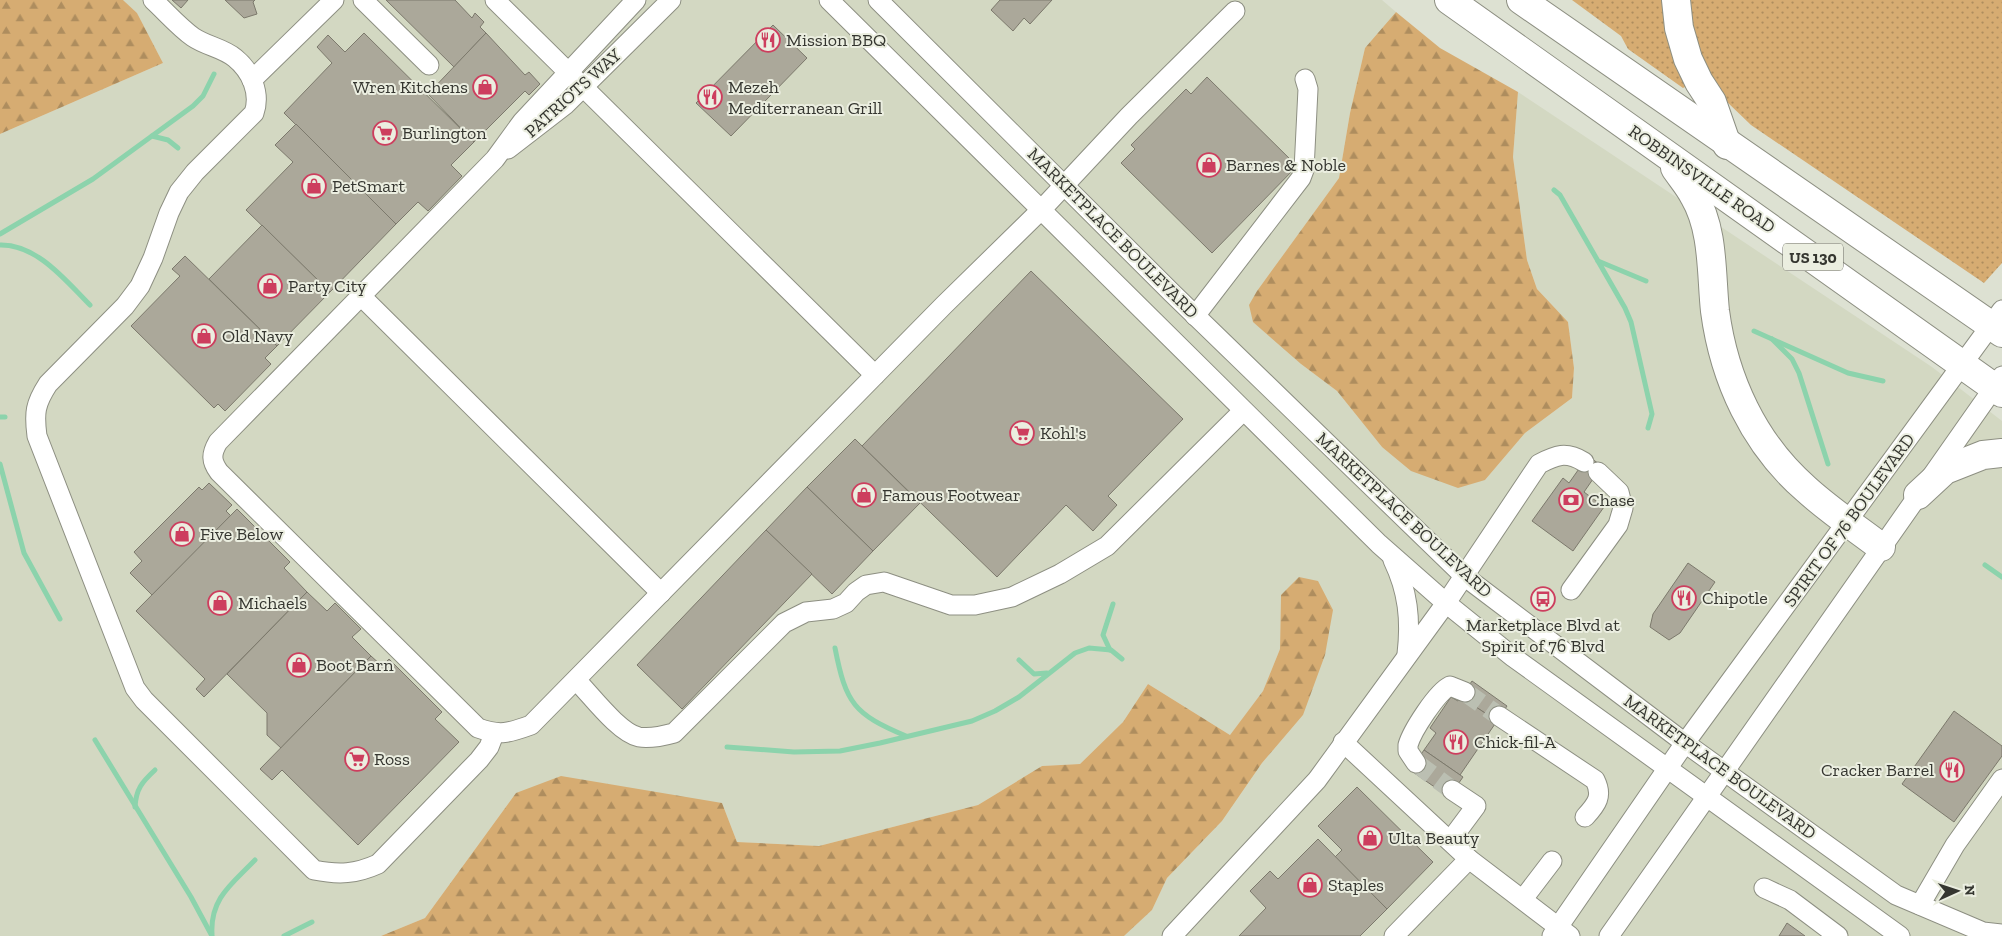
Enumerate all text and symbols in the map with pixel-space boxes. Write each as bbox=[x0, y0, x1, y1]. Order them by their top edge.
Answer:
restaurant icon: Mission BBQ bbox=[755, 27, 781, 53]
place label: Mission BBQ bbox=[786, 29, 886, 51]
street label: PATRIOTS WAY bbox=[520, 44, 626, 142]
shop icon: Wren Kitchens bbox=[472, 74, 498, 100]
place label: Wren Kitchens bbox=[353, 76, 468, 98]
place label: Mezeh Mediterranean Grill bbox=[728, 76, 882, 119]
restaurant icon: Mezeh Mediterranean Grill bbox=[697, 84, 723, 110]
supermarket icon: Burlington bbox=[372, 120, 398, 146]
street label: ROBBINSVILLE ROAD bbox=[1624, 120, 1780, 238]
place label: Burlington bbox=[402, 122, 487, 144]
street label: MARKETPLACE BOULEVARD bbox=[1023, 143, 1203, 323]
shop icon: Barnes & Noble bbox=[1196, 152, 1222, 178]
place label: Barnes & Noble bbox=[1226, 154, 1346, 176]
shop icon: PetSmart bbox=[301, 173, 327, 199]
place label: PetSmart bbox=[332, 175, 405, 197]
road number: US 130 bbox=[1783, 243, 1843, 270]
shop icon: Party City bbox=[257, 273, 283, 299]
place label: Party City bbox=[288, 275, 367, 297]
shop icon: Old Navy bbox=[191, 323, 217, 349]
place label: Old Navy bbox=[222, 325, 294, 347]
supermarket icon: Kohl's bbox=[1009, 420, 1035, 446]
place label: Kohl's bbox=[1040, 422, 1087, 444]
street label: MARKETPLACE BOULEVARD bbox=[1311, 428, 1497, 602]
street label: SPIRIT OF 76 BOULEVARD bbox=[1779, 429, 1919, 611]
shop icon: Famous Footwear bbox=[851, 482, 877, 508]
place label: Famous Footwear bbox=[882, 484, 1020, 506]
bank icon: Chase bbox=[1558, 487, 1584, 513]
place label: Chase bbox=[1588, 489, 1635, 511]
shop icon: Five Below bbox=[169, 521, 195, 547]
place label: Five Below bbox=[200, 523, 283, 545]
restaurant icon: Chipotle bbox=[1671, 585, 1697, 611]
bus stop icon: Marketplace Blvd at Spirit of 76 Blvd bbox=[1530, 586, 1556, 612]
place label: Chipotle bbox=[1702, 587, 1768, 609]
shop icon: Michaels bbox=[207, 590, 233, 616]
place label: Michaels bbox=[238, 592, 307, 614]
place label: Marketplace Blvd at Spirit of 76 Blvd bbox=[1466, 614, 1620, 657]
shop icon: Boot Barn bbox=[286, 652, 312, 678]
place label: Boot Barn bbox=[316, 654, 394, 676]
street label: MARKETPLACE BOULEVARD bbox=[1619, 690, 1821, 844]
restaurant icon: Chick-fil-A bbox=[1443, 729, 1469, 755]
place label: Chick-fil-A bbox=[1474, 731, 1556, 753]
supermarket icon: Ross bbox=[344, 746, 370, 772]
place label: Ross bbox=[374, 748, 410, 770]
restaurant icon: Cracker Barrel bbox=[1939, 757, 1965, 783]
place label: Cracker Barrel bbox=[1821, 759, 1934, 781]
shop icon: Ulta Beauty bbox=[1357, 825, 1383, 851]
place label: Ulta Beauty bbox=[1388, 827, 1480, 849]
north arrow bbox=[1932, 866, 1982, 916]
shop icon: Staples bbox=[1297, 872, 1323, 898]
place label: Staples bbox=[1328, 874, 1384, 896]
text: N bbox=[1961, 885, 1978, 896]

